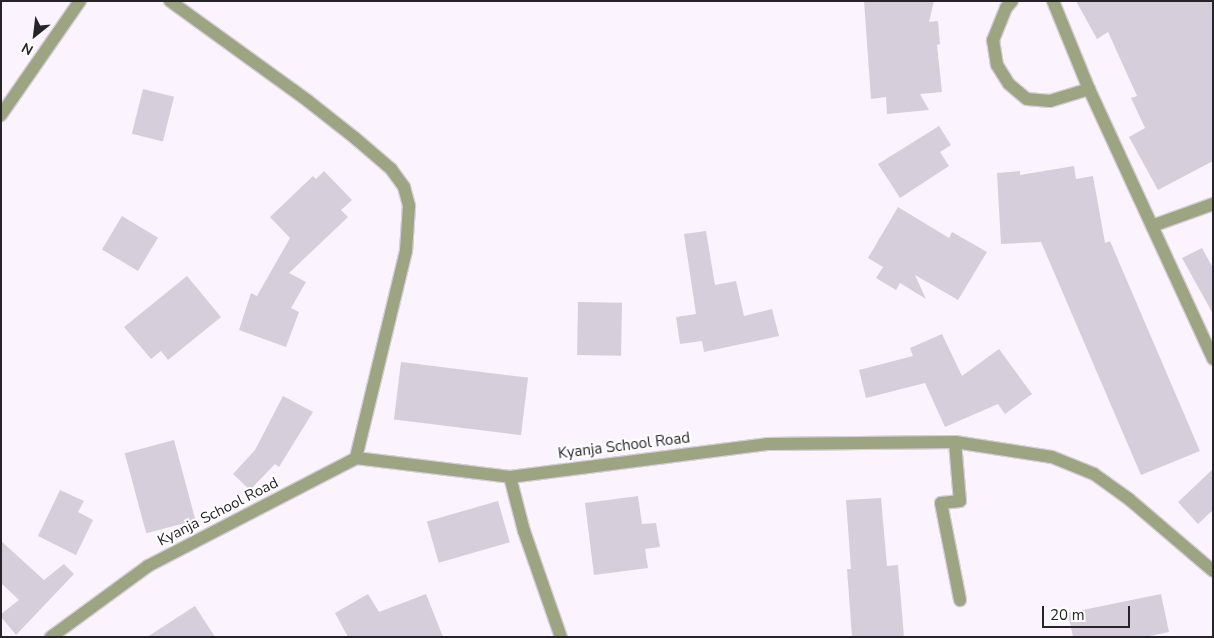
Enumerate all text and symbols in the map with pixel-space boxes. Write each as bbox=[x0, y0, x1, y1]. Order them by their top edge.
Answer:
north arrow bbox=[10, 10, 60, 60]
text: N bbox=[18, 38, 37, 59]
street label: Kyanja School Road bbox=[557, 429, 691, 463]
street label: Kyanja School Road bbox=[155, 474, 281, 550]
scale bar bbox=[1044, 596, 1132, 628]
text: 20 m bbox=[1050, 605, 1085, 625]

